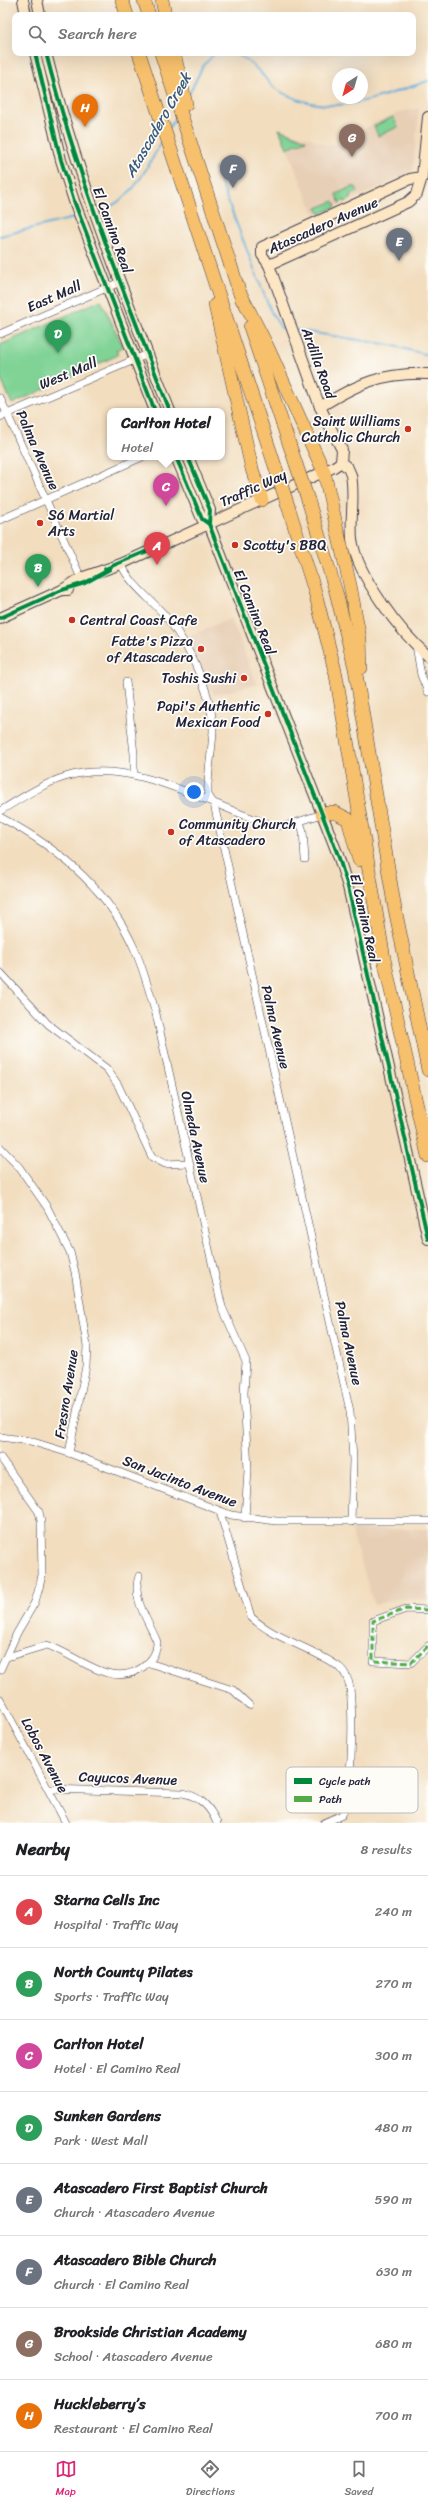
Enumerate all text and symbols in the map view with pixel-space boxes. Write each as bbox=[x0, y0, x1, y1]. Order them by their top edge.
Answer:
search box bbox=[12, 12, 416, 56]
text: Search here bbox=[58, 21, 137, 47]
icon: search bbox=[26, 23, 48, 45]
water label: Atascadero Creek bbox=[117, 66, 200, 183]
north arrow bbox=[332, 68, 368, 104]
pin: H bbox=[72, 94, 98, 127]
pin: G bbox=[339, 124, 365, 157]
pin: F bbox=[220, 155, 246, 188]
street label: El Camino Real bbox=[85, 183, 140, 278]
street label: Atascadero Avenue bbox=[263, 190, 382, 261]
pin: E bbox=[386, 228, 412, 261]
street label: East Mall bbox=[23, 273, 86, 320]
pin: D bbox=[45, 320, 71, 353]
street label: Ardilla Road bbox=[294, 323, 344, 404]
street label: West Mall bbox=[35, 350, 102, 397]
street label: Palma Avenue bbox=[9, 406, 66, 494]
popup bbox=[107, 408, 225, 460]
place label: Saint Williams Catholic Church bbox=[302, 409, 400, 450]
text: Carlton Hotel bbox=[121, 410, 211, 436]
marker: Saint Williams Catholic Church bbox=[403, 424, 413, 434]
text: Hotel bbox=[121, 436, 153, 459]
street label: Traffic Way bbox=[216, 462, 292, 514]
pin: C bbox=[153, 473, 179, 506]
place label: S6 Martial Arts bbox=[47, 503, 115, 544]
marker: S6 Martial Arts bbox=[35, 518, 45, 528]
pin: A bbox=[144, 532, 170, 565]
place label: Scotty's BBQ bbox=[243, 533, 326, 558]
marker: Scotty's BBQ bbox=[230, 540, 240, 550]
pin: B bbox=[25, 554, 51, 587]
street label: El Camino Real bbox=[226, 565, 283, 660]
place label: Central Coast Cafe bbox=[80, 608, 197, 633]
marker: Central Coast Cafe bbox=[67, 615, 77, 625]
place label: Fatte's Pizza of Atascadero bbox=[107, 629, 193, 670]
marker: Fatte's Pizza of Atascadero bbox=[196, 644, 206, 654]
place label: Toshis Sushi bbox=[161, 666, 237, 691]
marker: Toshis Sushi bbox=[239, 673, 249, 683]
place label: Papi's Authentic Mexican Food bbox=[157, 694, 262, 735]
marker: Papi's Authentic Mexican Food bbox=[263, 709, 273, 719]
your location bbox=[184, 782, 204, 802]
place label: Community Church of Atascadero bbox=[179, 812, 296, 853]
marker: Community Church of Atascadero bbox=[166, 827, 176, 837]
street label: El Camino Real bbox=[342, 871, 387, 966]
street label: Palma Avenue bbox=[254, 983, 297, 1072]
street label: Olmeda Avenue bbox=[174, 1089, 217, 1186]
street label: Palma Avenue bbox=[327, 1299, 370, 1388]
street label: Fresno Avenue bbox=[47, 1348, 86, 1441]
street label: San Jacinto Avenue bbox=[119, 1448, 241, 1515]
street label: Lobos Avenue bbox=[14, 1713, 75, 1798]
street label: Cayucos Avenue bbox=[78, 1764, 178, 1793]
legend bbox=[286, 1767, 418, 1813]
text: Cycle path bbox=[319, 1772, 371, 1791]
text: Path bbox=[319, 1790, 342, 1809]
text: Nearby bbox=[16, 1834, 70, 1864]
text: 8 results bbox=[360, 1838, 412, 1861]
text: Starna Cells Inc bbox=[54, 1887, 160, 1913]
text: A bbox=[25, 1900, 33, 1923]
text: 240 m bbox=[375, 1900, 412, 1923]
text: Hospital · Traffic Way bbox=[54, 1913, 178, 1936]
text: North County Pilates bbox=[54, 1959, 193, 1985]
text: B bbox=[25, 1972, 33, 1995]
text: 270 m bbox=[375, 1972, 412, 1995]
text: Sports · Traffic Way bbox=[54, 1985, 169, 2008]
text: Carlton Hotel bbox=[54, 2031, 144, 2057]
text: C bbox=[25, 2044, 33, 2067]
text: 300 m bbox=[375, 2044, 412, 2067]
text: Hotel · El Camino Real bbox=[54, 2057, 180, 2080]
text: Sunken Gardens bbox=[54, 2103, 161, 2129]
text: D bbox=[25, 2116, 33, 2139]
text: 480 m bbox=[374, 2116, 412, 2139]
text: Park · West Mall bbox=[54, 2129, 148, 2152]
text: Atascadero First Baptist Church bbox=[54, 2175, 268, 2201]
text: E bbox=[25, 2188, 33, 2211]
text: 590 m bbox=[374, 2188, 412, 2211]
text: Church · Atascadero Avenue bbox=[54, 2201, 215, 2224]
text: Atascadero Bible Church bbox=[54, 2247, 216, 2273]
text: F bbox=[25, 2260, 33, 2283]
text: 630 m bbox=[376, 2260, 412, 2283]
text: Church · El Camino Real bbox=[54, 2273, 189, 2296]
text: Brookside Christian Academy bbox=[54, 2319, 247, 2345]
text: G bbox=[25, 2332, 33, 2355]
text: 680 m bbox=[375, 2332, 412, 2355]
text: School · Atascadero Avenue bbox=[54, 2345, 213, 2368]
text: Huckleberry’s bbox=[54, 2391, 146, 2417]
text: H bbox=[24, 2404, 34, 2427]
text: 700 m bbox=[375, 2404, 412, 2427]
text: Restaurant · El Camino Real bbox=[54, 2417, 213, 2440]
tab: Map bbox=[55, 2458, 77, 2501]
tab: Directions bbox=[186, 2458, 235, 2501]
tab: Saved bbox=[344, 2458, 373, 2501]

